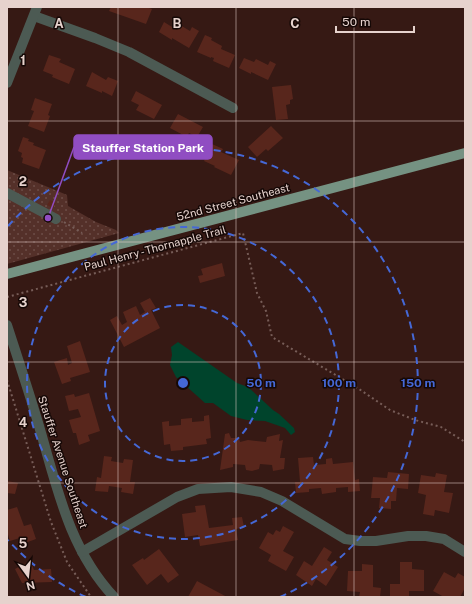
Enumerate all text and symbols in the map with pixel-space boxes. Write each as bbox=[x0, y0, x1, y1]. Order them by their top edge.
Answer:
scale bar bbox=[336, 8, 414, 34]
text: 50 m bbox=[342, 15, 370, 29]
text: A bbox=[54, 16, 64, 31]
text: B bbox=[173, 16, 182, 31]
text: C bbox=[290, 16, 300, 31]
text: 1 bbox=[20, 53, 26, 68]
callout: Stauffer Station Park bbox=[74, 135, 212, 159]
text: Stauffer Station Park bbox=[82, 141, 204, 155]
text: 2 bbox=[19, 174, 27, 189]
street label: 52nd Street Southeast bbox=[175, 181, 291, 223]
street label: Paul Henry - Thornapple Trail bbox=[83, 223, 227, 273]
text: 3 bbox=[19, 295, 28, 310]
centre of rings bbox=[176, 376, 190, 390]
text: 50 m bbox=[246, 376, 276, 390]
text: 100 m bbox=[322, 376, 356, 390]
text: 150 m bbox=[401, 376, 435, 390]
street label: Stauffer Avenue Southeast bbox=[36, 394, 90, 530]
text: 4 bbox=[19, 415, 28, 430]
text: 5 bbox=[19, 536, 28, 551]
north arrow bbox=[8, 556, 48, 596]
text: N bbox=[25, 579, 36, 593]

